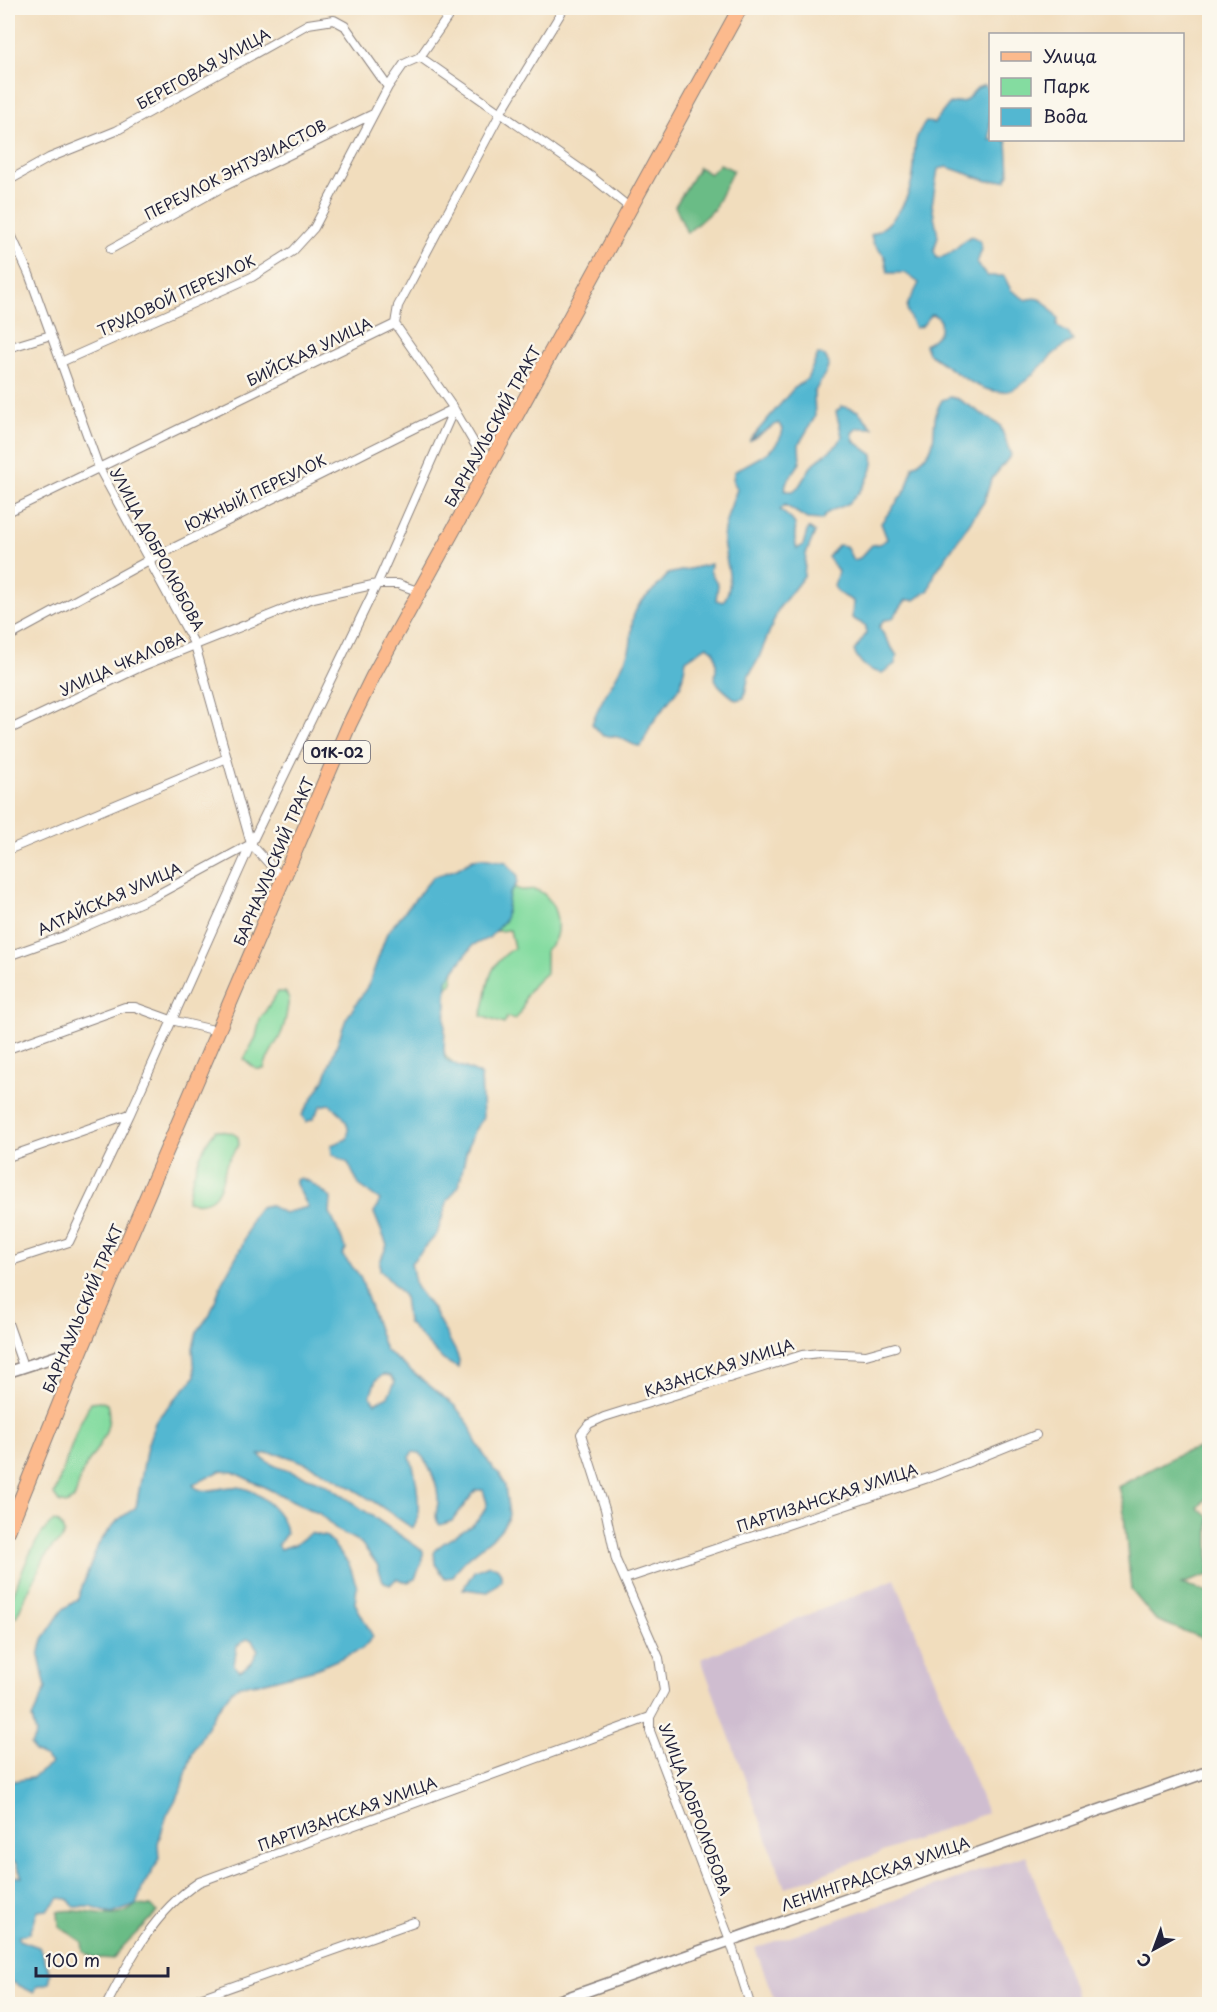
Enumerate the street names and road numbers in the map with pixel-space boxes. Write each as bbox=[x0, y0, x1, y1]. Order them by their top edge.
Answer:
street label: БЕРЕГОВАЯ УЛИЦА bbox=[132, 22, 274, 114]
street label: ПЕРЕУЛОК ЭНТУЗИАСТОВ bbox=[140, 113, 330, 225]
street label: ТРУДОВОЙ ПЕРЕУЛОК bbox=[93, 248, 259, 342]
street label: БИЙСКАЯ УЛИЦА bbox=[242, 311, 376, 391]
street label: БАРНАУЛЬСКИЙ ТРАКТ bbox=[438, 341, 546, 511]
street label: ЮЖНЫЙ ПЕРЕУЛОК bbox=[180, 448, 330, 536]
street label: УЛИЦА ДОБРОЛЮБОВА bbox=[105, 463, 211, 635]
street label: УЛИЦА ЧКАЛОВА bbox=[56, 625, 188, 701]
road number: 01К-02 bbox=[304, 741, 370, 763]
street label: БАРНАУЛЬСКИЙ ТРАКТ bbox=[227, 772, 319, 949]
street label: АЛТАЙСКАЯ УЛИЦА bbox=[33, 856, 185, 940]
street label: БАРНАУЛЬСКИЙ ТРАКТ bbox=[36, 1219, 128, 1396]
street label: КАЗАНСКАЯ УЛИЦА bbox=[641, 1332, 797, 1402]
street label: ПАРТИЗАНСКАЯ УЛИЦА bbox=[734, 1457, 920, 1537]
street label: УЛИЦА ДОБРОЛЮБОВА bbox=[654, 1720, 738, 1899]
street label: ПАРТИЗАНСКАЯ УЛИЦА bbox=[254, 1770, 440, 1856]
street label: ЛЕНИНГРАДСКАЯ УЛИЦА bbox=[778, 1830, 972, 1916]

